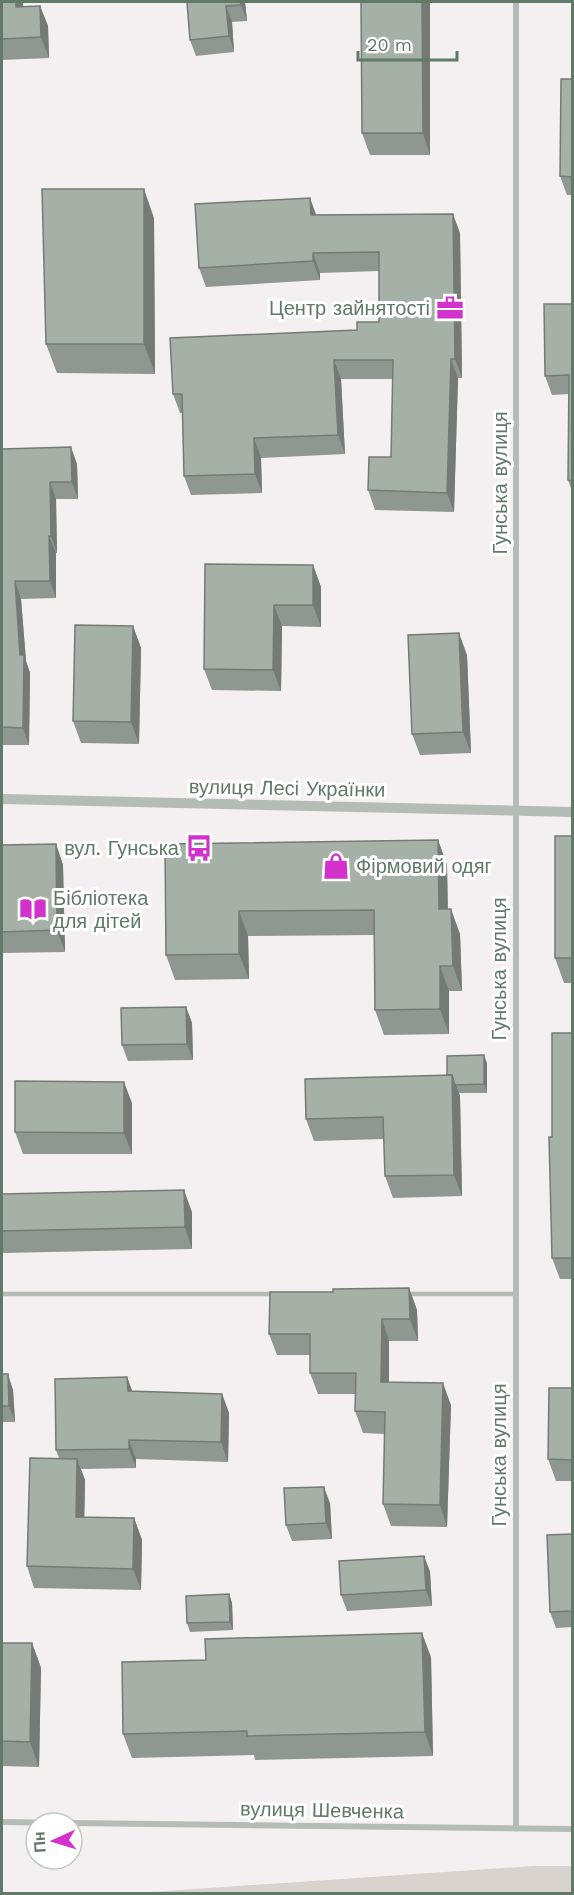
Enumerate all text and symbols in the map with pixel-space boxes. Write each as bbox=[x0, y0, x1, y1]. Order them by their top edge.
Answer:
scale bar bbox=[358, 24, 457, 62]
text: 20 m bbox=[367, 34, 412, 55]
office icon: Центр зайнятості bbox=[435, 293, 465, 323]
place label: Центр зайнятості bbox=[269, 296, 430, 320]
street label: Гунська вулиця bbox=[488, 412, 512, 554]
street label: вулиця Лесі Українки bbox=[189, 774, 385, 802]
bus stop icon: вул. Гунська bbox=[184, 833, 214, 863]
place label: вул. Гунська bbox=[64, 836, 180, 860]
shop icon: Фірмовий одяг bbox=[321, 851, 351, 881]
place label: Фірмовий одяг bbox=[356, 854, 492, 878]
place label: Бібліотека для дітей bbox=[53, 886, 149, 933]
library icon: Бібліотека для дітей bbox=[18, 894, 48, 924]
street label: Гунська вулиця bbox=[487, 898, 511, 1040]
street label: Гунська вулиця bbox=[487, 1384, 511, 1526]
street label: вулиця Шевченка bbox=[240, 1797, 405, 1823]
north arrow bbox=[24, 1811, 84, 1871]
text: Пн bbox=[29, 1831, 50, 1853]

